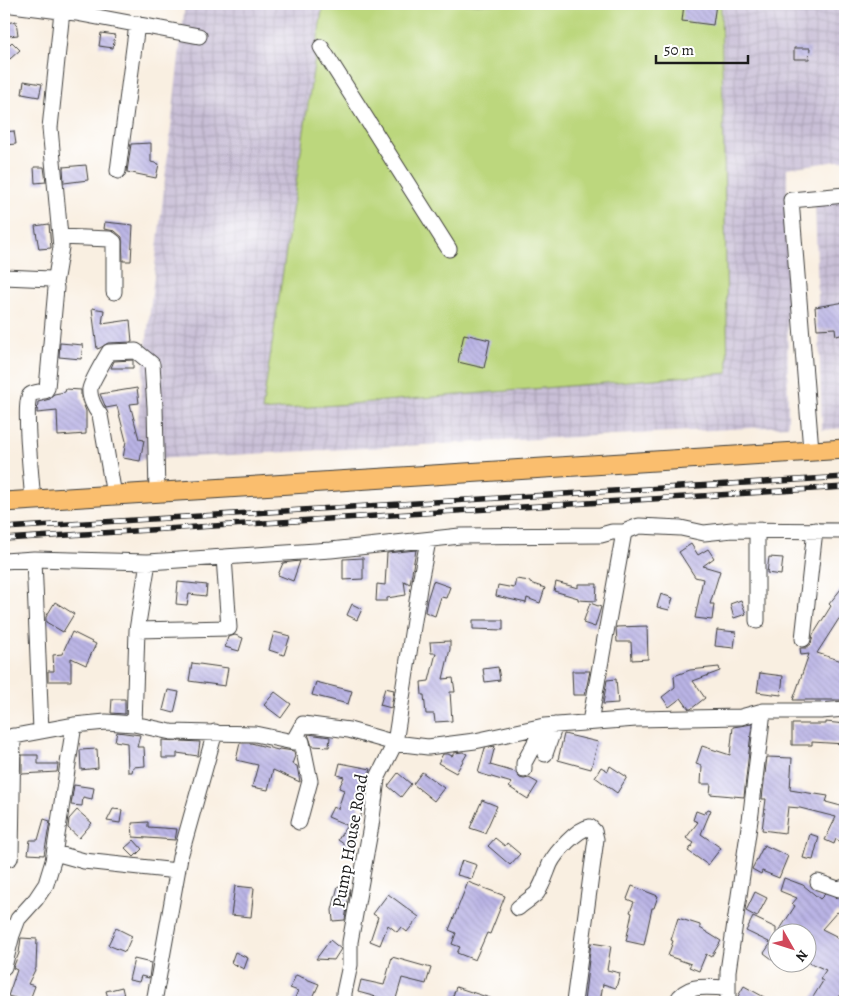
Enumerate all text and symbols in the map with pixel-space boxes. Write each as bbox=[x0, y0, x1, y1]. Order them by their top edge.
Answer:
scale bar bbox=[656, 32, 749, 64]
text: 50 m bbox=[664, 40, 694, 60]
street label: Pump House Road bbox=[326, 772, 374, 910]
north arrow bbox=[766, 924, 816, 974]
text: N bbox=[791, 946, 812, 966]

